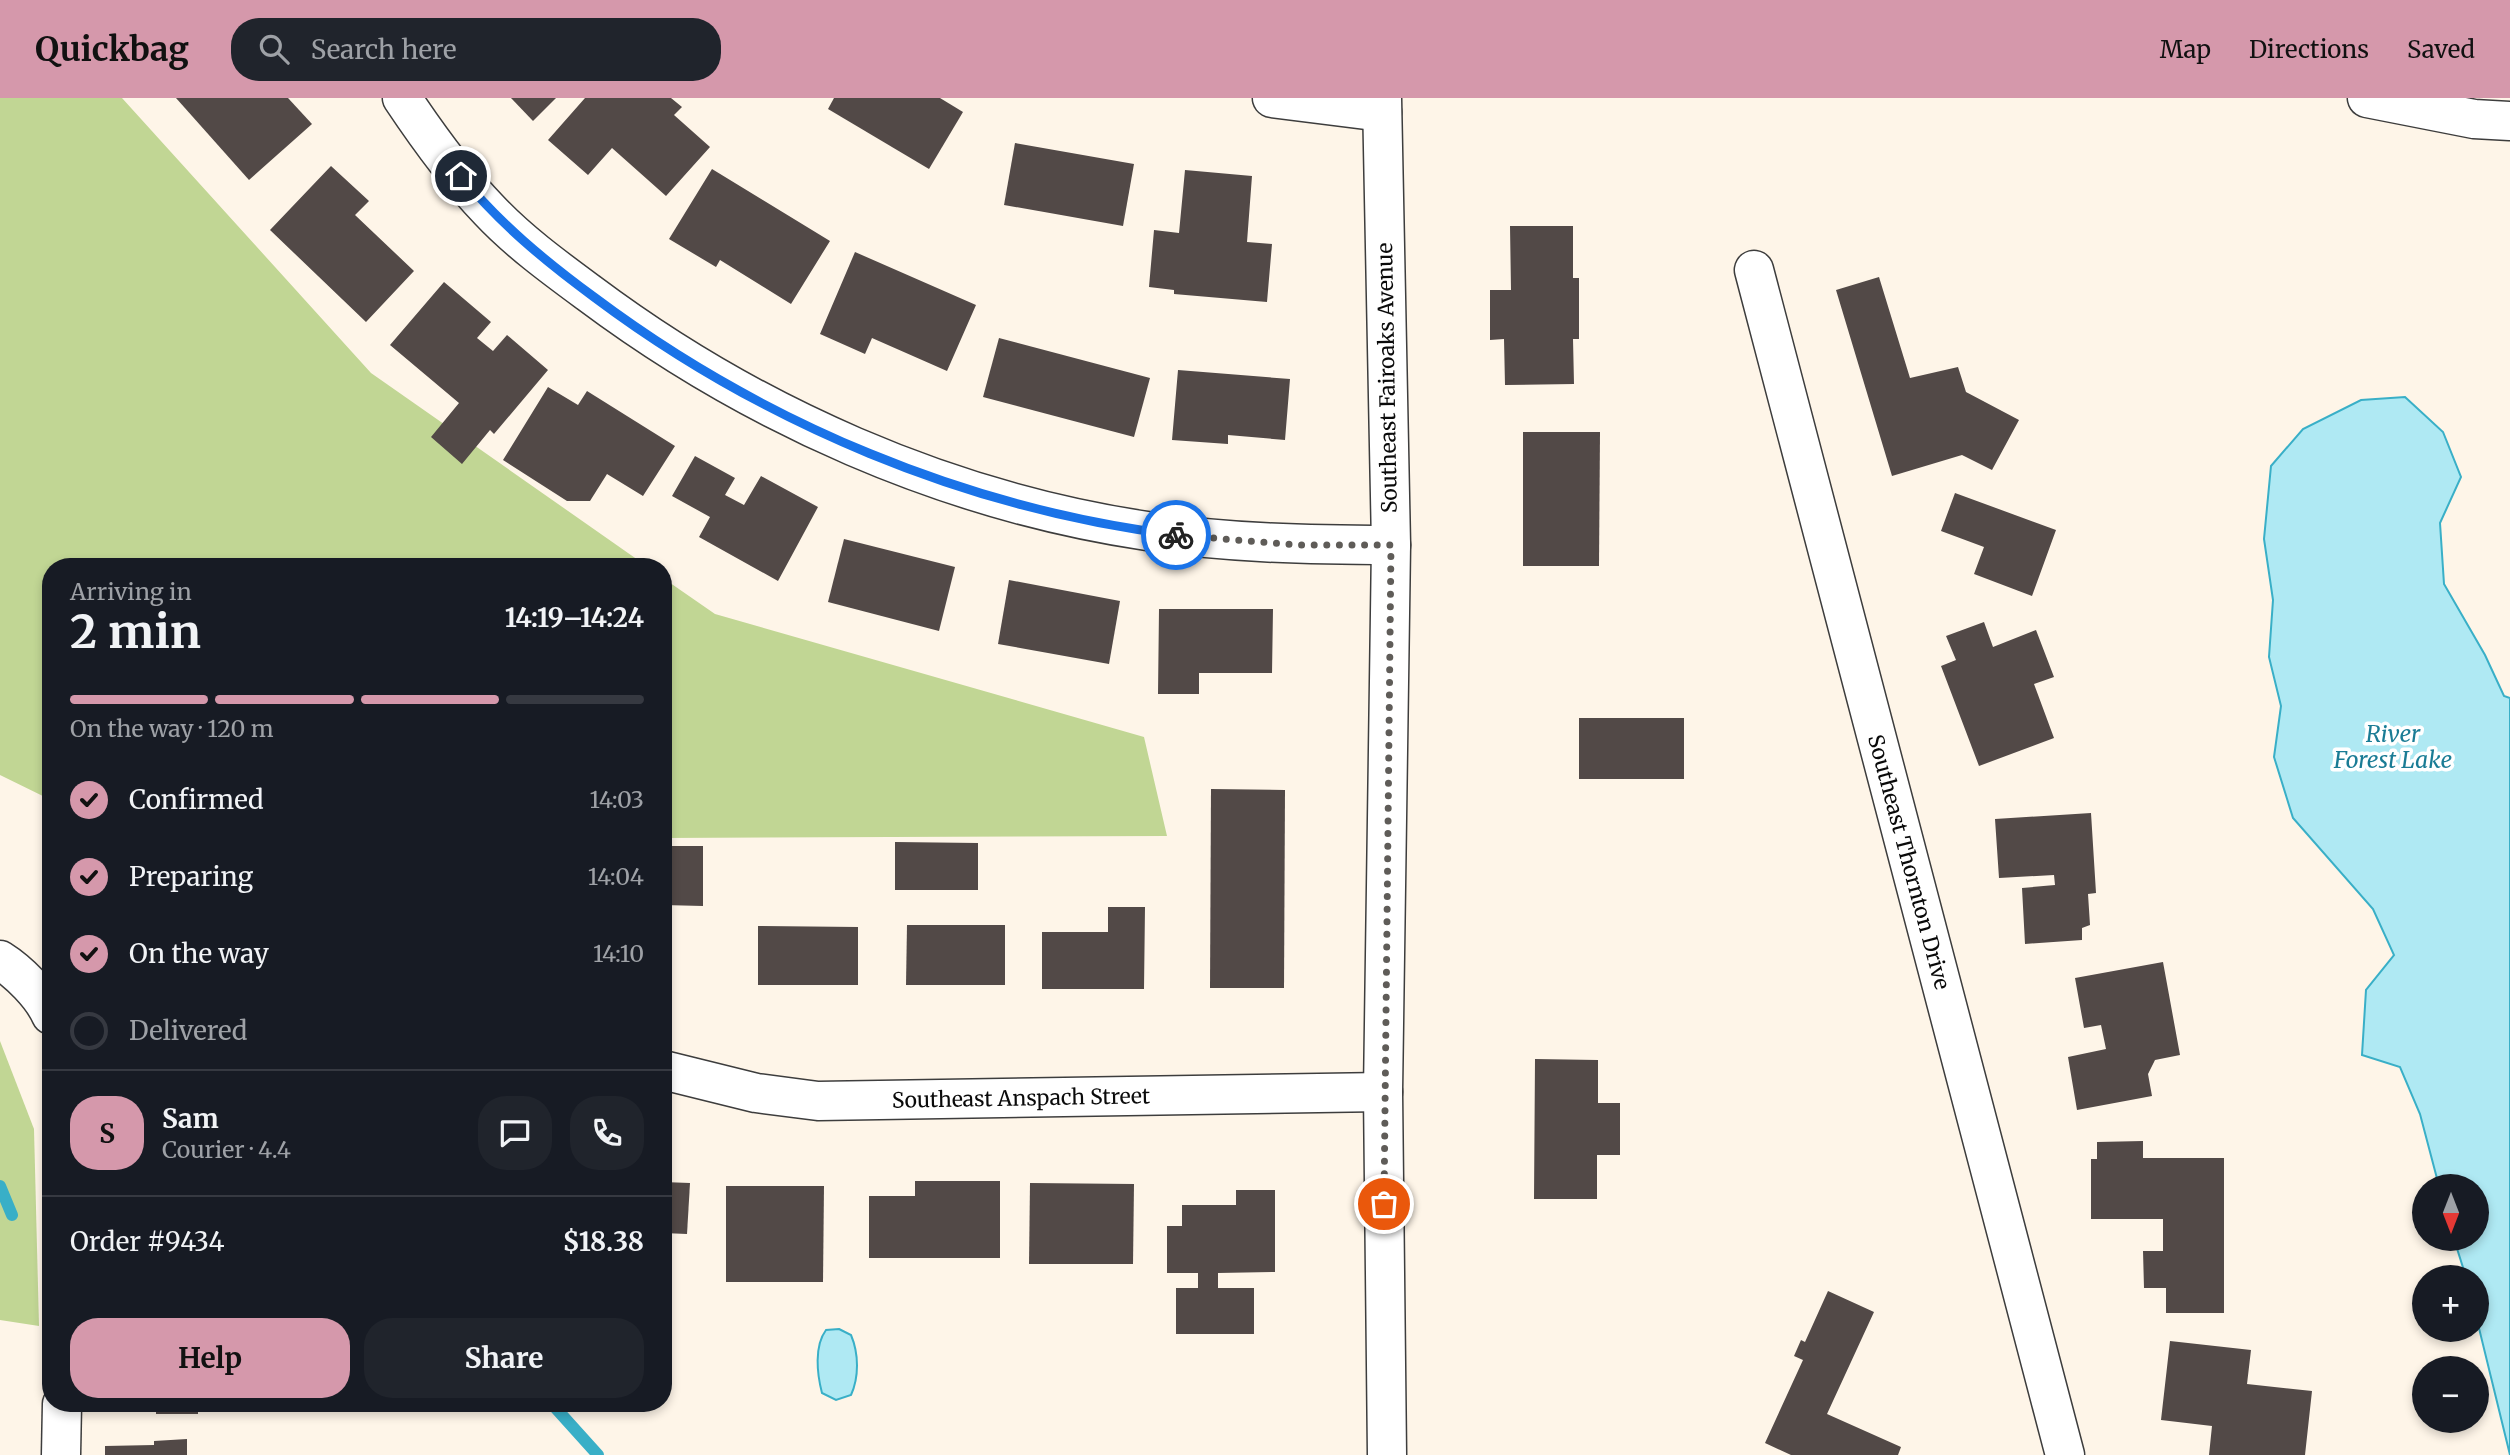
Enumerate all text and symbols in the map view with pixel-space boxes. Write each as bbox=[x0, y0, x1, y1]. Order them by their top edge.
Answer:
search box bbox=[231, 18, 721, 81]
text: Quickbag bbox=[35, 29, 189, 70]
icon: search bbox=[255, 30, 293, 68]
text: Search here bbox=[311, 33, 457, 66]
text: Map bbox=[2160, 34, 2211, 65]
text: Directions bbox=[2249, 34, 2369, 65]
text: Saved bbox=[2407, 34, 2475, 65]
pin bbox=[431, 146, 491, 206]
icon: home bbox=[442, 157, 480, 195]
street label: Southeast Fairoaks Avenue bbox=[1371, 242, 1403, 513]
courier bbox=[1141, 500, 1211, 570]
icon: bike bbox=[1157, 516, 1195, 554]
text: Arriving in bbox=[70, 577, 192, 606]
text: 14:19–14:24 bbox=[505, 601, 644, 634]
text: 2 min bbox=[70, 603, 201, 661]
text: On the way · 120 m bbox=[70, 714, 274, 743]
water label: River Forest Lake bbox=[2333, 719, 2452, 774]
street label: Southeast Thornton Drive bbox=[1862, 732, 1956, 992]
icon: check bbox=[70, 781, 108, 819]
text: Confirmed bbox=[129, 783, 264, 816]
text: 14:03 bbox=[590, 785, 644, 814]
icon: check bbox=[70, 858, 108, 896]
text: Preparing bbox=[129, 860, 253, 893]
text: 14:04 bbox=[588, 862, 644, 891]
icon: check bbox=[70, 935, 108, 973]
text: On the way bbox=[129, 937, 269, 970]
text: 14:10 bbox=[593, 939, 644, 968]
text: Delivered bbox=[129, 1014, 248, 1047]
street label: Southeast Anspach Street bbox=[892, 1082, 1150, 1114]
button: chat bbox=[478, 1096, 552, 1170]
button: phone bbox=[570, 1096, 644, 1170]
text: Sam bbox=[162, 1102, 219, 1135]
text: S bbox=[99, 1117, 115, 1150]
text: Courier · 4.4 bbox=[162, 1135, 291, 1164]
pin bbox=[1354, 1174, 1414, 1234]
north arrow bbox=[2412, 1174, 2488, 1251]
map controls bbox=[2412, 1174, 2489, 1433]
icon: bag bbox=[1365, 1185, 1403, 1223]
text: Order #9434 bbox=[70, 1225, 225, 1258]
text: $18.38 bbox=[562, 1225, 644, 1258]
button: + bbox=[2412, 1265, 2489, 1342]
button: Help bbox=[70, 1318, 350, 1398]
button: Share bbox=[364, 1318, 644, 1398]
button: − bbox=[2412, 1356, 2489, 1433]

